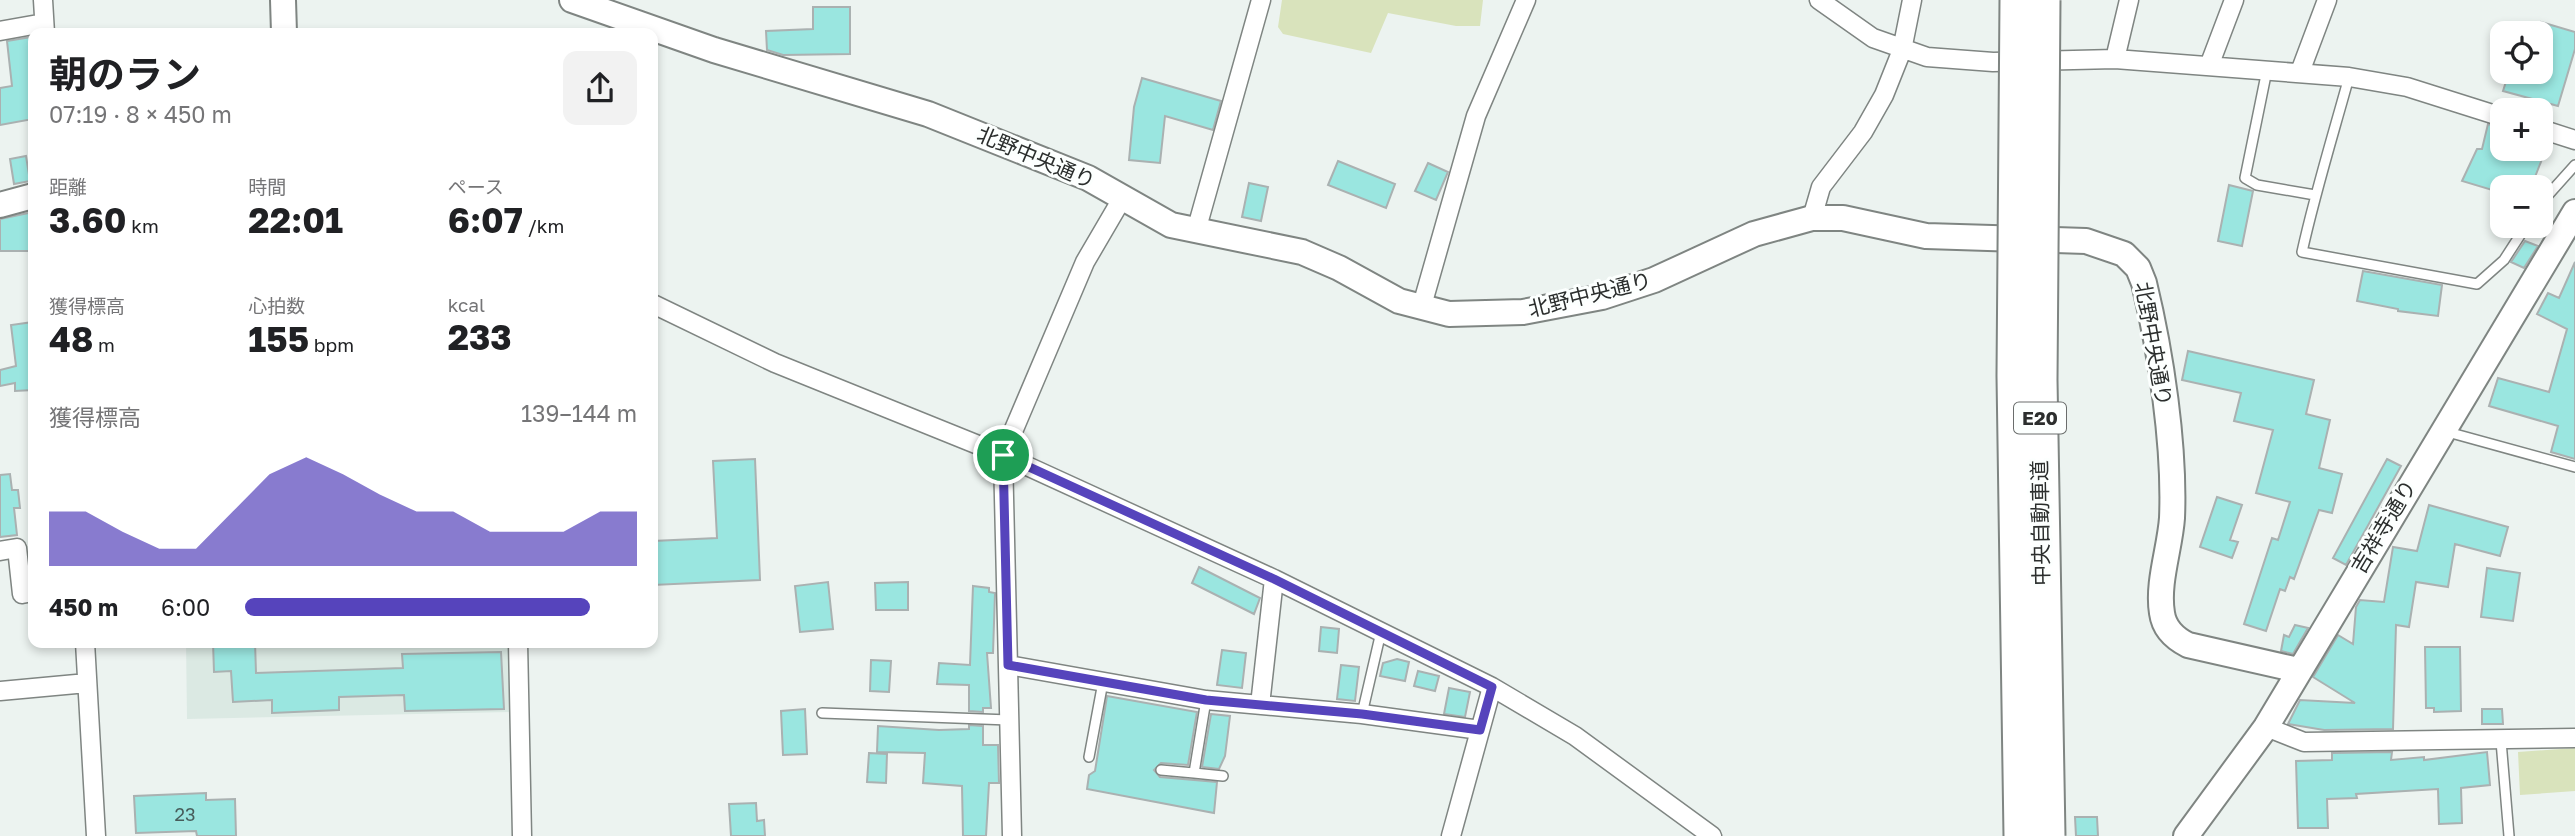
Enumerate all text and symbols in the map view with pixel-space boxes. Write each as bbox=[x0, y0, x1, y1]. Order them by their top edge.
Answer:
map controls bbox=[2490, 21, 2553, 238]
button: locate bbox=[2490, 21, 2553, 84]
text: 朝のラン bbox=[49, 51, 201, 96]
button: share bbox=[563, 51, 637, 125]
button: + bbox=[2490, 98, 2553, 161]
text: 07:19 · 8 × 450 m bbox=[49, 100, 232, 128]
street label: 北野中央通り bbox=[973, 120, 1099, 194]
text: 距離 bbox=[49, 175, 87, 198]
text: 時間 bbox=[248, 175, 286, 198]
text: ペース bbox=[448, 175, 504, 198]
button: − bbox=[2490, 175, 2553, 238]
text: 3.60 bbox=[49, 199, 127, 241]
text: 22:01 bbox=[248, 199, 343, 241]
text: 6:07 bbox=[448, 199, 523, 241]
text: km bbox=[127, 214, 159, 237]
text: /km bbox=[523, 214, 564, 237]
street label: 北野中央通り bbox=[1525, 266, 1654, 322]
street label: 北野中央通り bbox=[2130, 280, 2178, 408]
text: kcal bbox=[448, 293, 485, 316]
text: 獲得標高 bbox=[49, 294, 125, 317]
text: 心拍数 bbox=[248, 294, 305, 317]
text: 233 bbox=[448, 316, 512, 358]
text: 48 bbox=[49, 318, 93, 360]
text: 155 bbox=[248, 318, 309, 360]
text: m bbox=[93, 333, 115, 356]
text: bpm bbox=[309, 333, 354, 356]
text: 139–144 m bbox=[521, 399, 637, 427]
road number: E20 bbox=[2014, 402, 2066, 434]
text: 獲得標高 bbox=[49, 403, 141, 431]
pin bbox=[973, 425, 1033, 485]
icon: arrive bbox=[984, 436, 1022, 474]
street label: 中央自動車道 bbox=[2026, 460, 2054, 586]
street label: 吉祥寺通り bbox=[2345, 475, 2421, 578]
text: 450 m bbox=[49, 593, 118, 621]
text: 6:00 bbox=[161, 593, 210, 621]
house number: 23 bbox=[175, 803, 195, 825]

